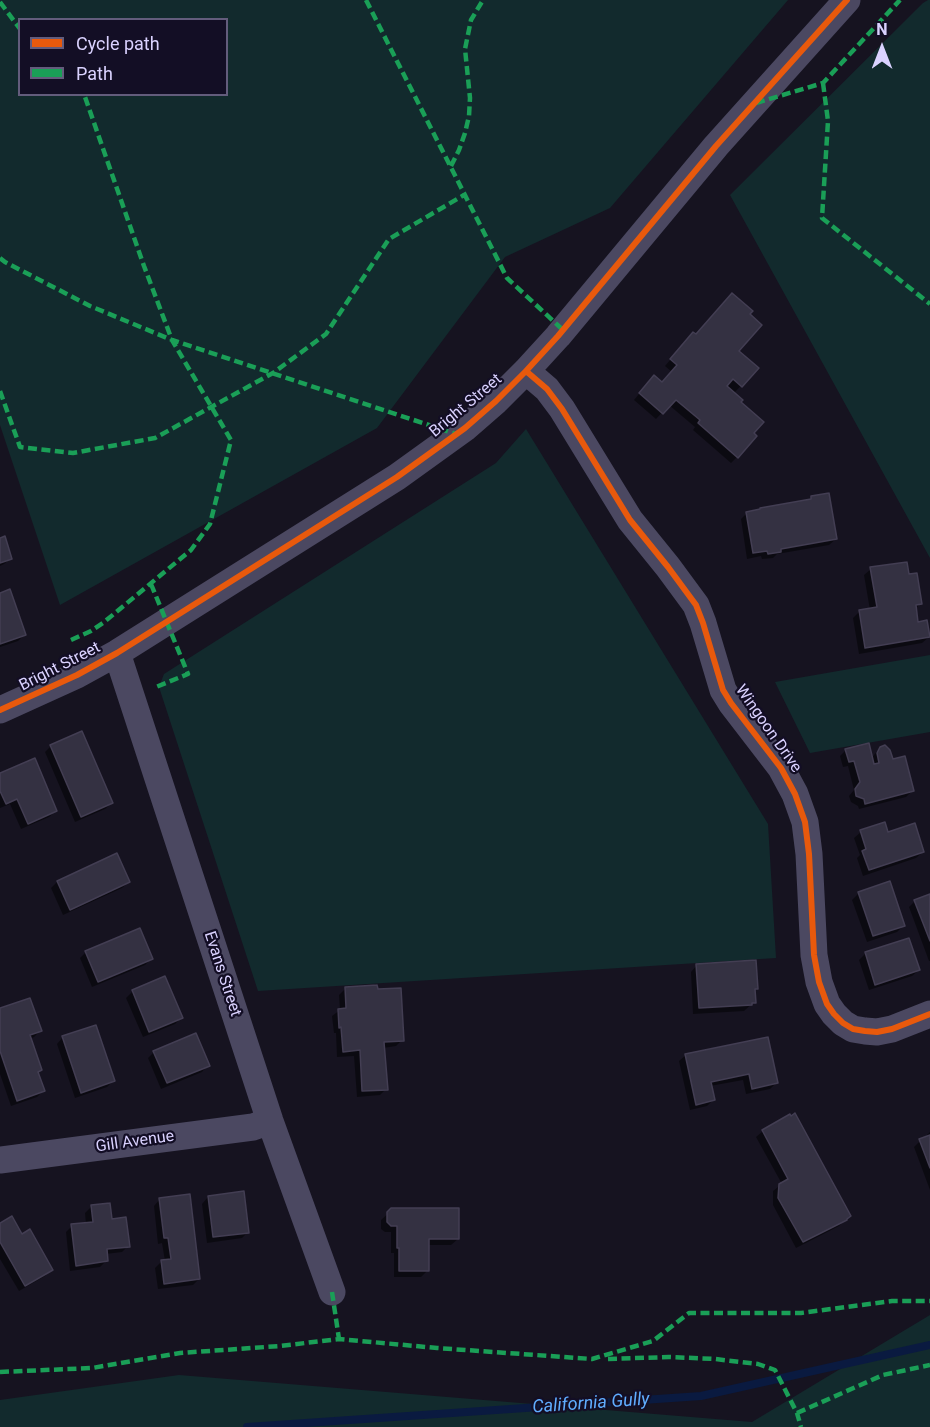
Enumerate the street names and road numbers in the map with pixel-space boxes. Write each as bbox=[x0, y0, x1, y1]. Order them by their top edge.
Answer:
street label: Bright Street bbox=[426, 370, 506, 442]
street label: Bright Street bbox=[16, 638, 104, 696]
street label: Wingoon Drive bbox=[731, 681, 805, 777]
street label: Evans Street bbox=[199, 929, 245, 1019]
street label: Gill Avenue bbox=[95, 1127, 175, 1157]

